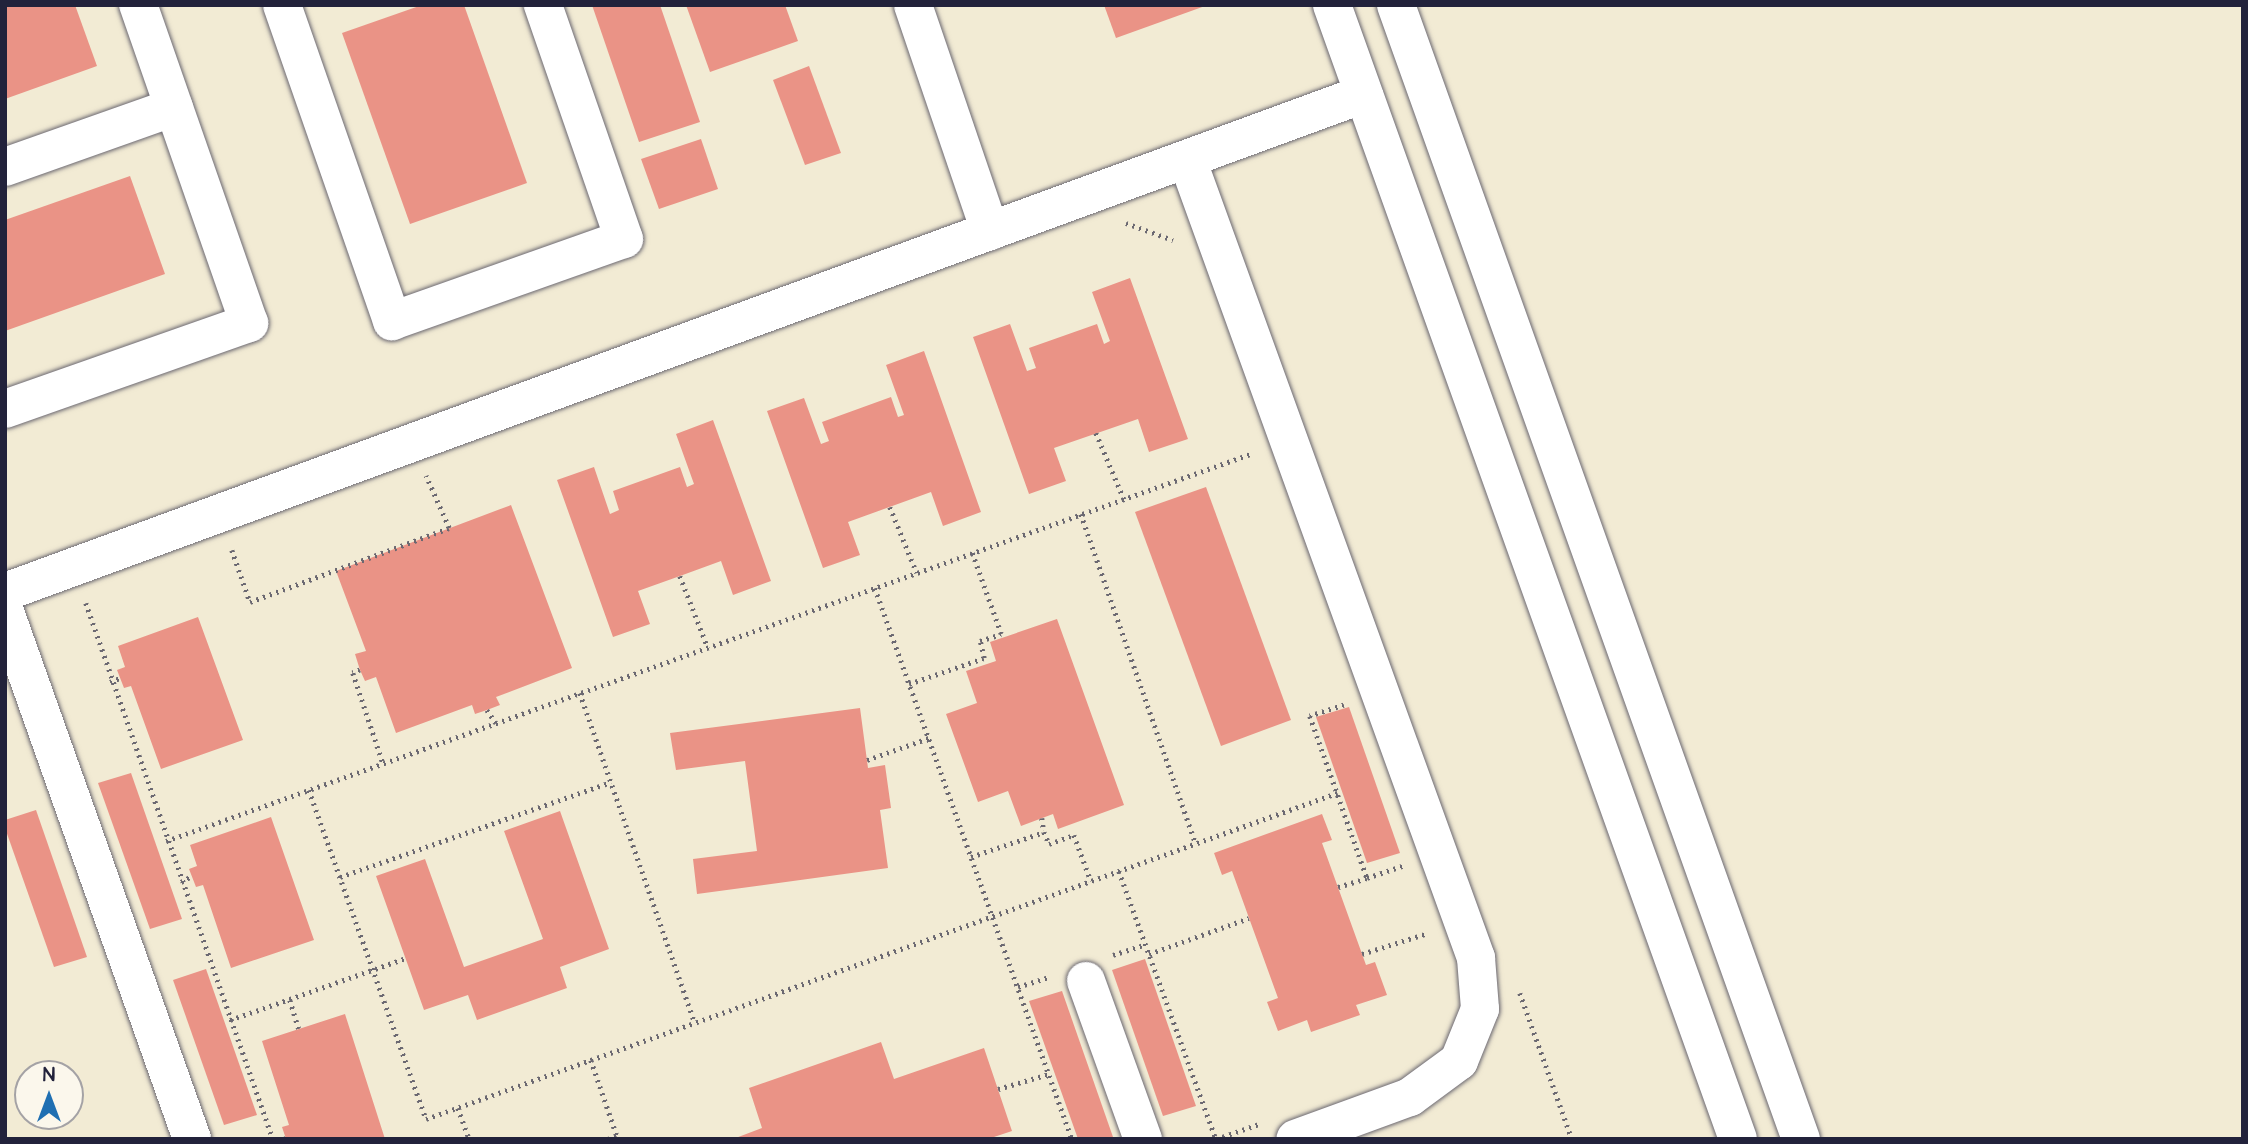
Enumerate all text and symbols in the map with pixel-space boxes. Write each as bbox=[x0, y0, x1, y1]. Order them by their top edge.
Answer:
north arrow bbox=[14, 1060, 84, 1130]
text: N bbox=[43, 1062, 55, 1089]

